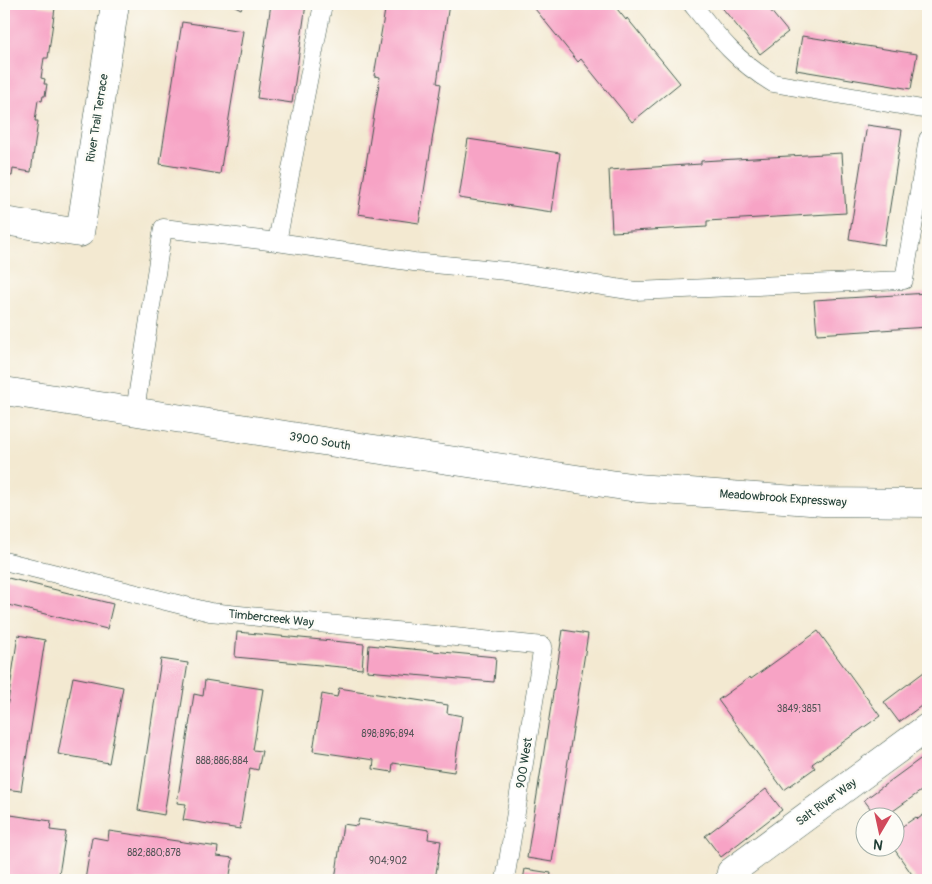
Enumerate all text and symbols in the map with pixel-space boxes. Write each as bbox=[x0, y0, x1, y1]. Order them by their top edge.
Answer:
street label: River Trail Terrace bbox=[83, 73, 112, 163]
street label: 3900 South bbox=[288, 429, 352, 454]
street label: Meadowbrook Expressway bbox=[719, 487, 847, 510]
street label: Timbercreek Way bbox=[228, 607, 314, 630]
house number: 3849;3851 bbox=[777, 703, 821, 715]
house number: 898;896;894 bbox=[362, 728, 415, 740]
street label: 900 West bbox=[513, 736, 536, 790]
house number: 888;886;884 bbox=[196, 755, 248, 767]
street label: Salt River Way bbox=[793, 775, 860, 829]
north arrow bbox=[854, 806, 904, 856]
text: N bbox=[872, 835, 884, 853]
house number: 882;880;878 bbox=[127, 847, 181, 859]
house number: 904;902 bbox=[369, 855, 407, 867]

